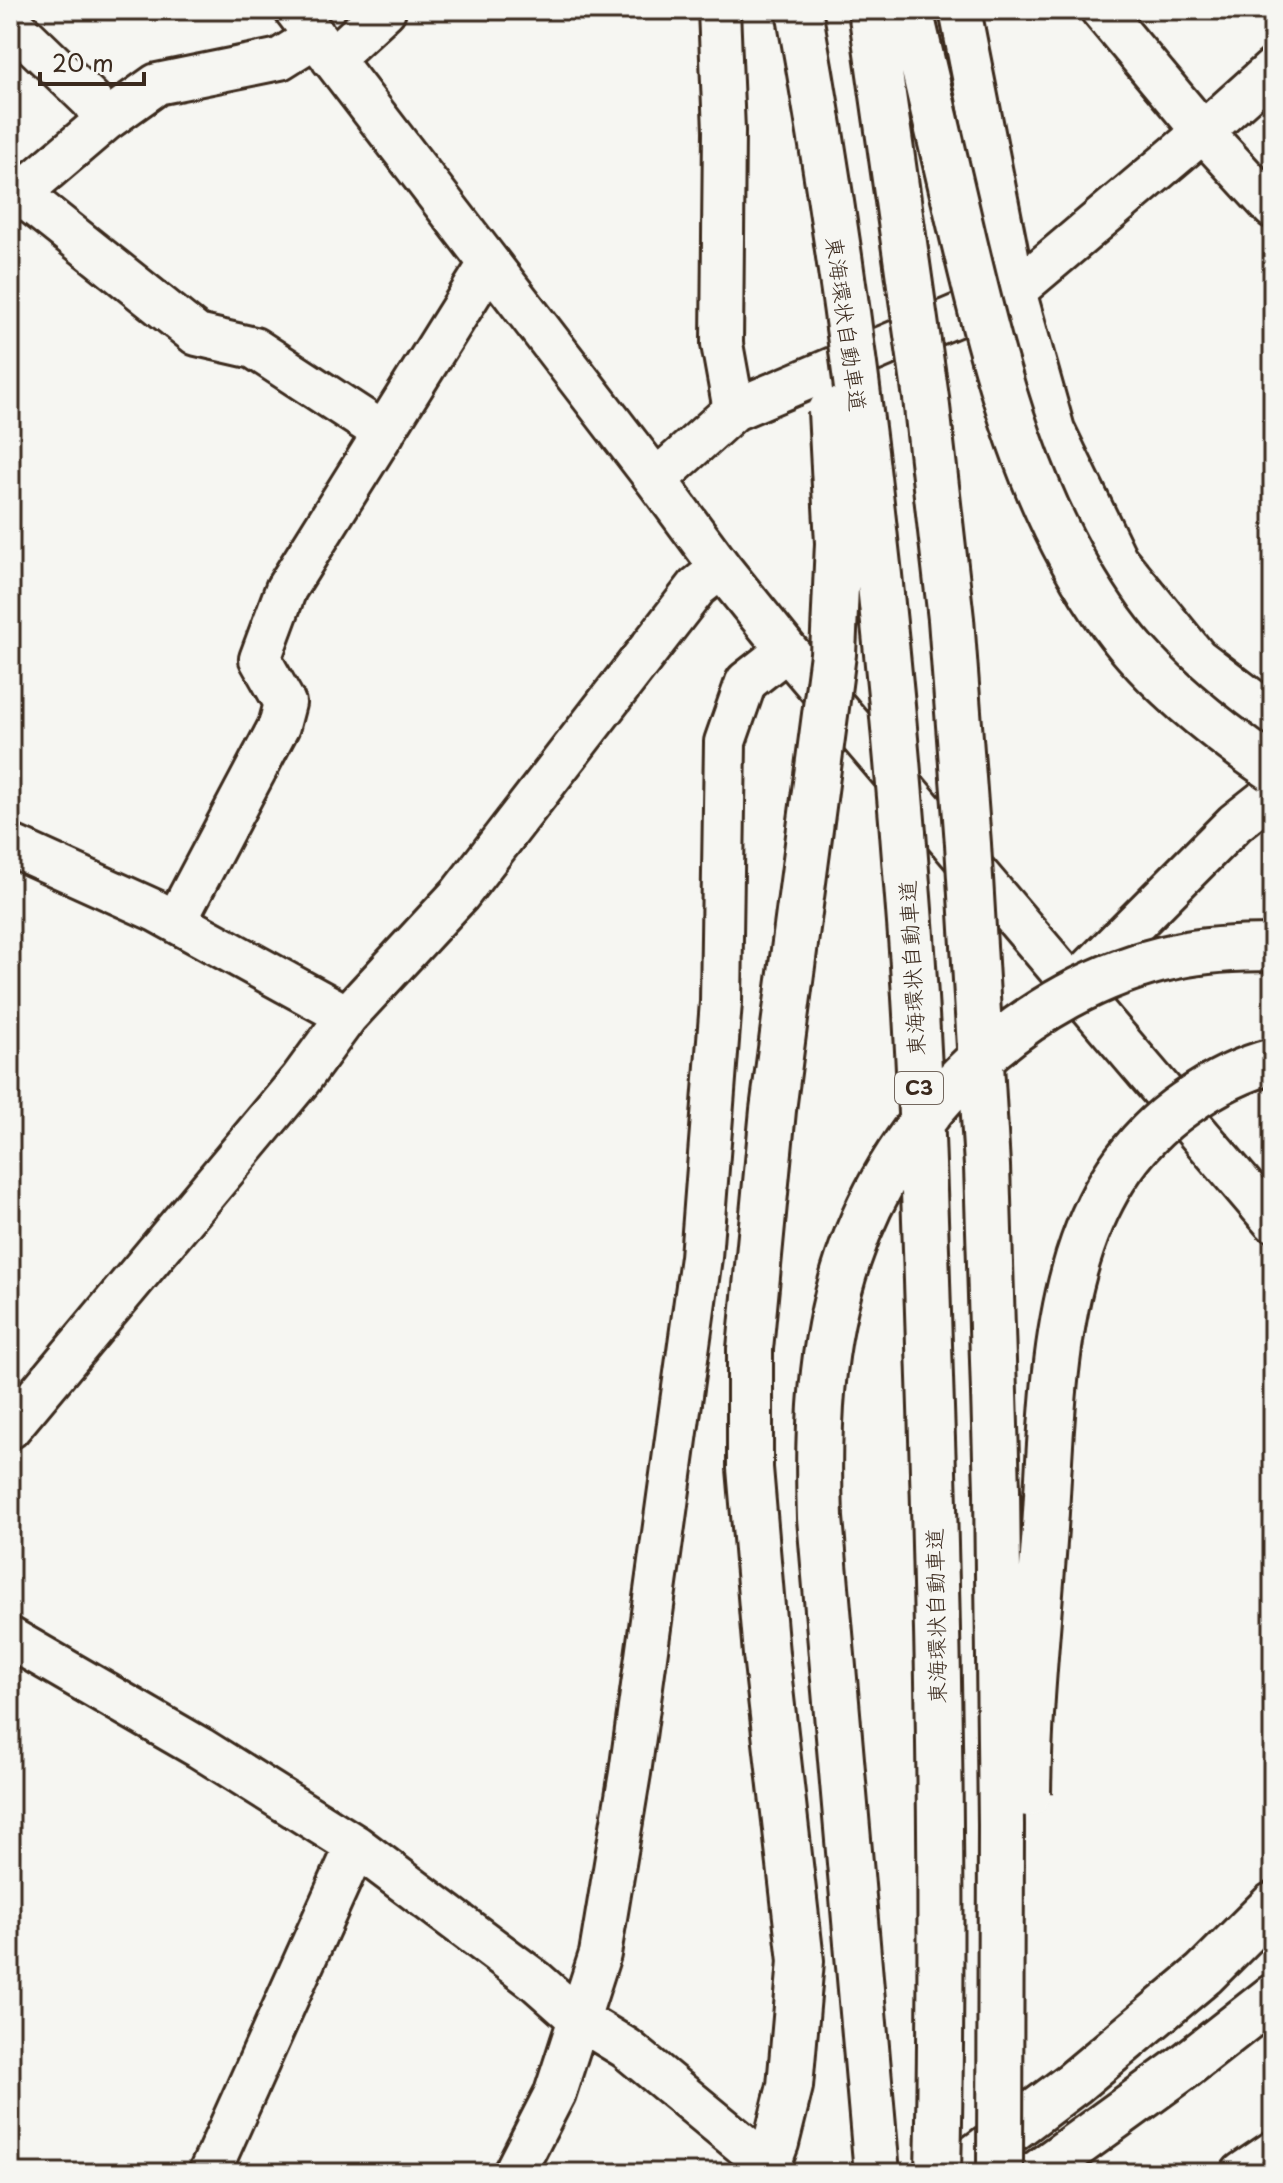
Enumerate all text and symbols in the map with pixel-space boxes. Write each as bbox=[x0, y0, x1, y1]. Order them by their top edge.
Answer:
scale bar bbox=[40, 36, 144, 86]
text: 20 m bbox=[52, 44, 114, 80]
street label: 東海環状自動車道 bbox=[819, 234, 876, 413]
street label: 東海環状自動車道 bbox=[889, 879, 932, 1057]
road number: C3 bbox=[895, 1072, 943, 1104]
street label: 東海環状自動車道 bbox=[916, 1528, 953, 1704]

